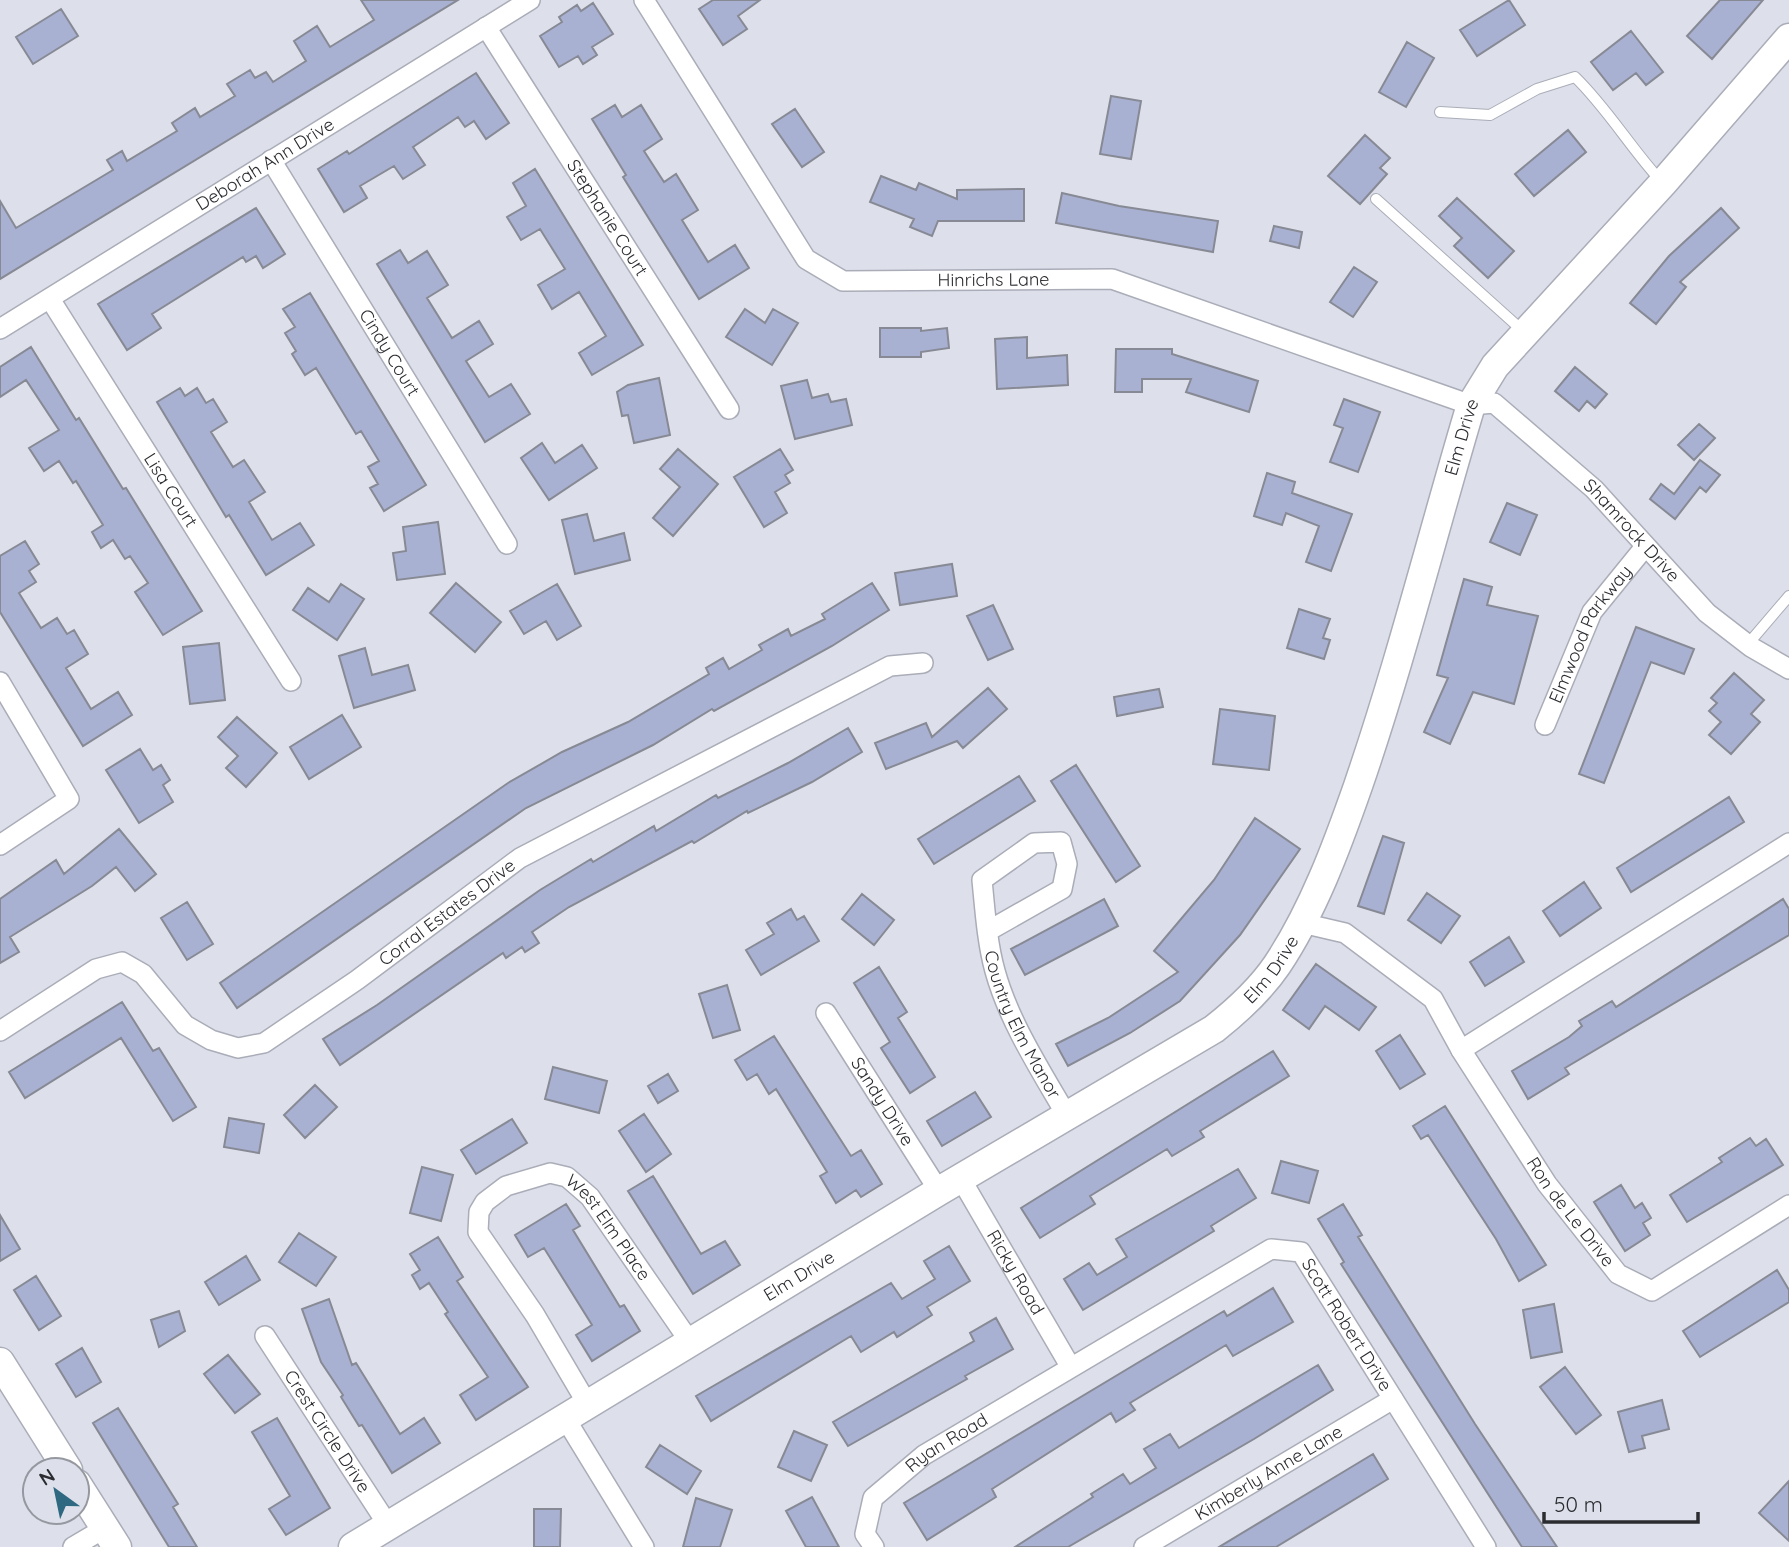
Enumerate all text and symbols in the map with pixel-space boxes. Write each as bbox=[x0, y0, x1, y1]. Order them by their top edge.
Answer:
street label: Deborah Ann Drive bbox=[191, 112, 338, 216]
street label: Stephanie Court bbox=[562, 155, 653, 280]
street label: Hinrichs Lane bbox=[937, 267, 1050, 291]
street label: Cindy Court bbox=[354, 304, 425, 400]
street label: Elm Drive bbox=[1439, 393, 1484, 478]
street label: Lisa Court bbox=[139, 448, 203, 531]
street label: Shamrock Drive bbox=[1579, 473, 1685, 587]
street label: Elmwood Parkway bbox=[1543, 560, 1637, 707]
street label: Corral Estates Drive bbox=[374, 854, 520, 971]
street label: Elm Drive bbox=[1238, 931, 1304, 1008]
street label: Country Elm Manor bbox=[980, 948, 1066, 1103]
street label: Sandy Drive bbox=[846, 1053, 919, 1150]
street label: Ron de Le Drive bbox=[1522, 1153, 1620, 1271]
street label: West Elm Place bbox=[561, 1169, 656, 1285]
street label: Ricky Road bbox=[982, 1225, 1050, 1319]
street label: Elm Drive bbox=[759, 1245, 839, 1306]
street label: Scott Robert Drive bbox=[1297, 1254, 1397, 1395]
street label: Crest Circle Drive bbox=[279, 1366, 376, 1497]
street label: Ryan Road bbox=[900, 1408, 992, 1477]
street label: Kimberly Anne Lane bbox=[1190, 1420, 1347, 1525]
north arrow bbox=[21, 1456, 91, 1526]
text: N bbox=[34, 1463, 59, 1491]
scale bar bbox=[1544, 1480, 1698, 1524]
text: 50 m bbox=[1554, 1491, 1603, 1517]

